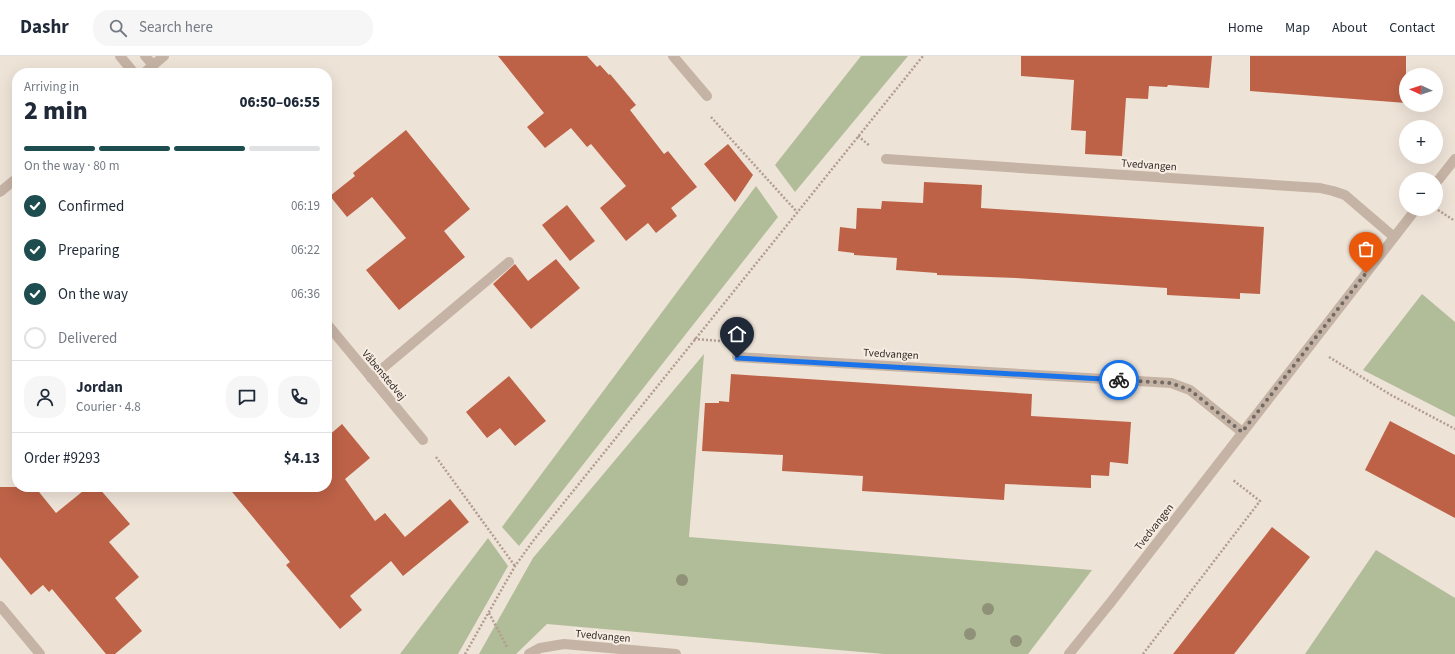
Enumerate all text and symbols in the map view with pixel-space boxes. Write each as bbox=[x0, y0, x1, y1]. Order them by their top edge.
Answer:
search box bbox=[93, 10, 373, 46]
text: Dashr bbox=[20, 14, 69, 41]
icon: search bbox=[107, 17, 129, 39]
text: Search here bbox=[139, 17, 213, 38]
text: Home bbox=[1228, 18, 1263, 38]
text: Map bbox=[1285, 18, 1310, 38]
text: About bbox=[1332, 18, 1367, 38]
text: Contact bbox=[1389, 18, 1435, 38]
north arrow bbox=[1399, 68, 1443, 112]
map controls bbox=[1399, 68, 1443, 216]
text: Arriving in bbox=[24, 78, 79, 96]
text: 2 min bbox=[24, 92, 88, 129]
text: 06:50–06:55 bbox=[239, 92, 320, 113]
button: + bbox=[1399, 120, 1443, 164]
street label: Tvedvangen bbox=[1121, 156, 1177, 174]
text: On the way · 80 m bbox=[24, 157, 119, 175]
button: − bbox=[1399, 172, 1443, 216]
icon: check bbox=[24, 195, 46, 217]
text: Confirmed bbox=[58, 196, 124, 217]
text: 06:19 bbox=[291, 197, 320, 215]
pin bbox=[1349, 232, 1383, 273]
icon: bag bbox=[1355, 238, 1377, 260]
icon: check bbox=[24, 239, 46, 261]
text: Preparing bbox=[58, 240, 119, 261]
text: 06:22 bbox=[291, 241, 320, 259]
icon: check bbox=[24, 283, 46, 305]
text: On the way bbox=[58, 284, 128, 305]
text: 06:36 bbox=[291, 285, 320, 303]
pin bbox=[720, 317, 754, 358]
icon: home bbox=[726, 323, 748, 345]
text: Delivered bbox=[58, 328, 117, 349]
street label: Tvedvangen bbox=[863, 345, 919, 363]
street label: Våbenstedvej bbox=[359, 347, 409, 403]
courier bbox=[1099, 360, 1139, 400]
icon: bike bbox=[1108, 369, 1130, 391]
button: person bbox=[24, 376, 66, 418]
button: chat bbox=[226, 376, 268, 418]
button: phone bbox=[278, 376, 320, 418]
text: Jordan bbox=[76, 377, 123, 398]
text: Courier · 4.8 bbox=[76, 398, 141, 416]
text: Order #9293 bbox=[24, 448, 100, 469]
text: $4.13 bbox=[284, 448, 320, 469]
street label: Tvedvangen bbox=[1131, 500, 1177, 554]
street label: Tvedvangen bbox=[575, 626, 631, 646]

